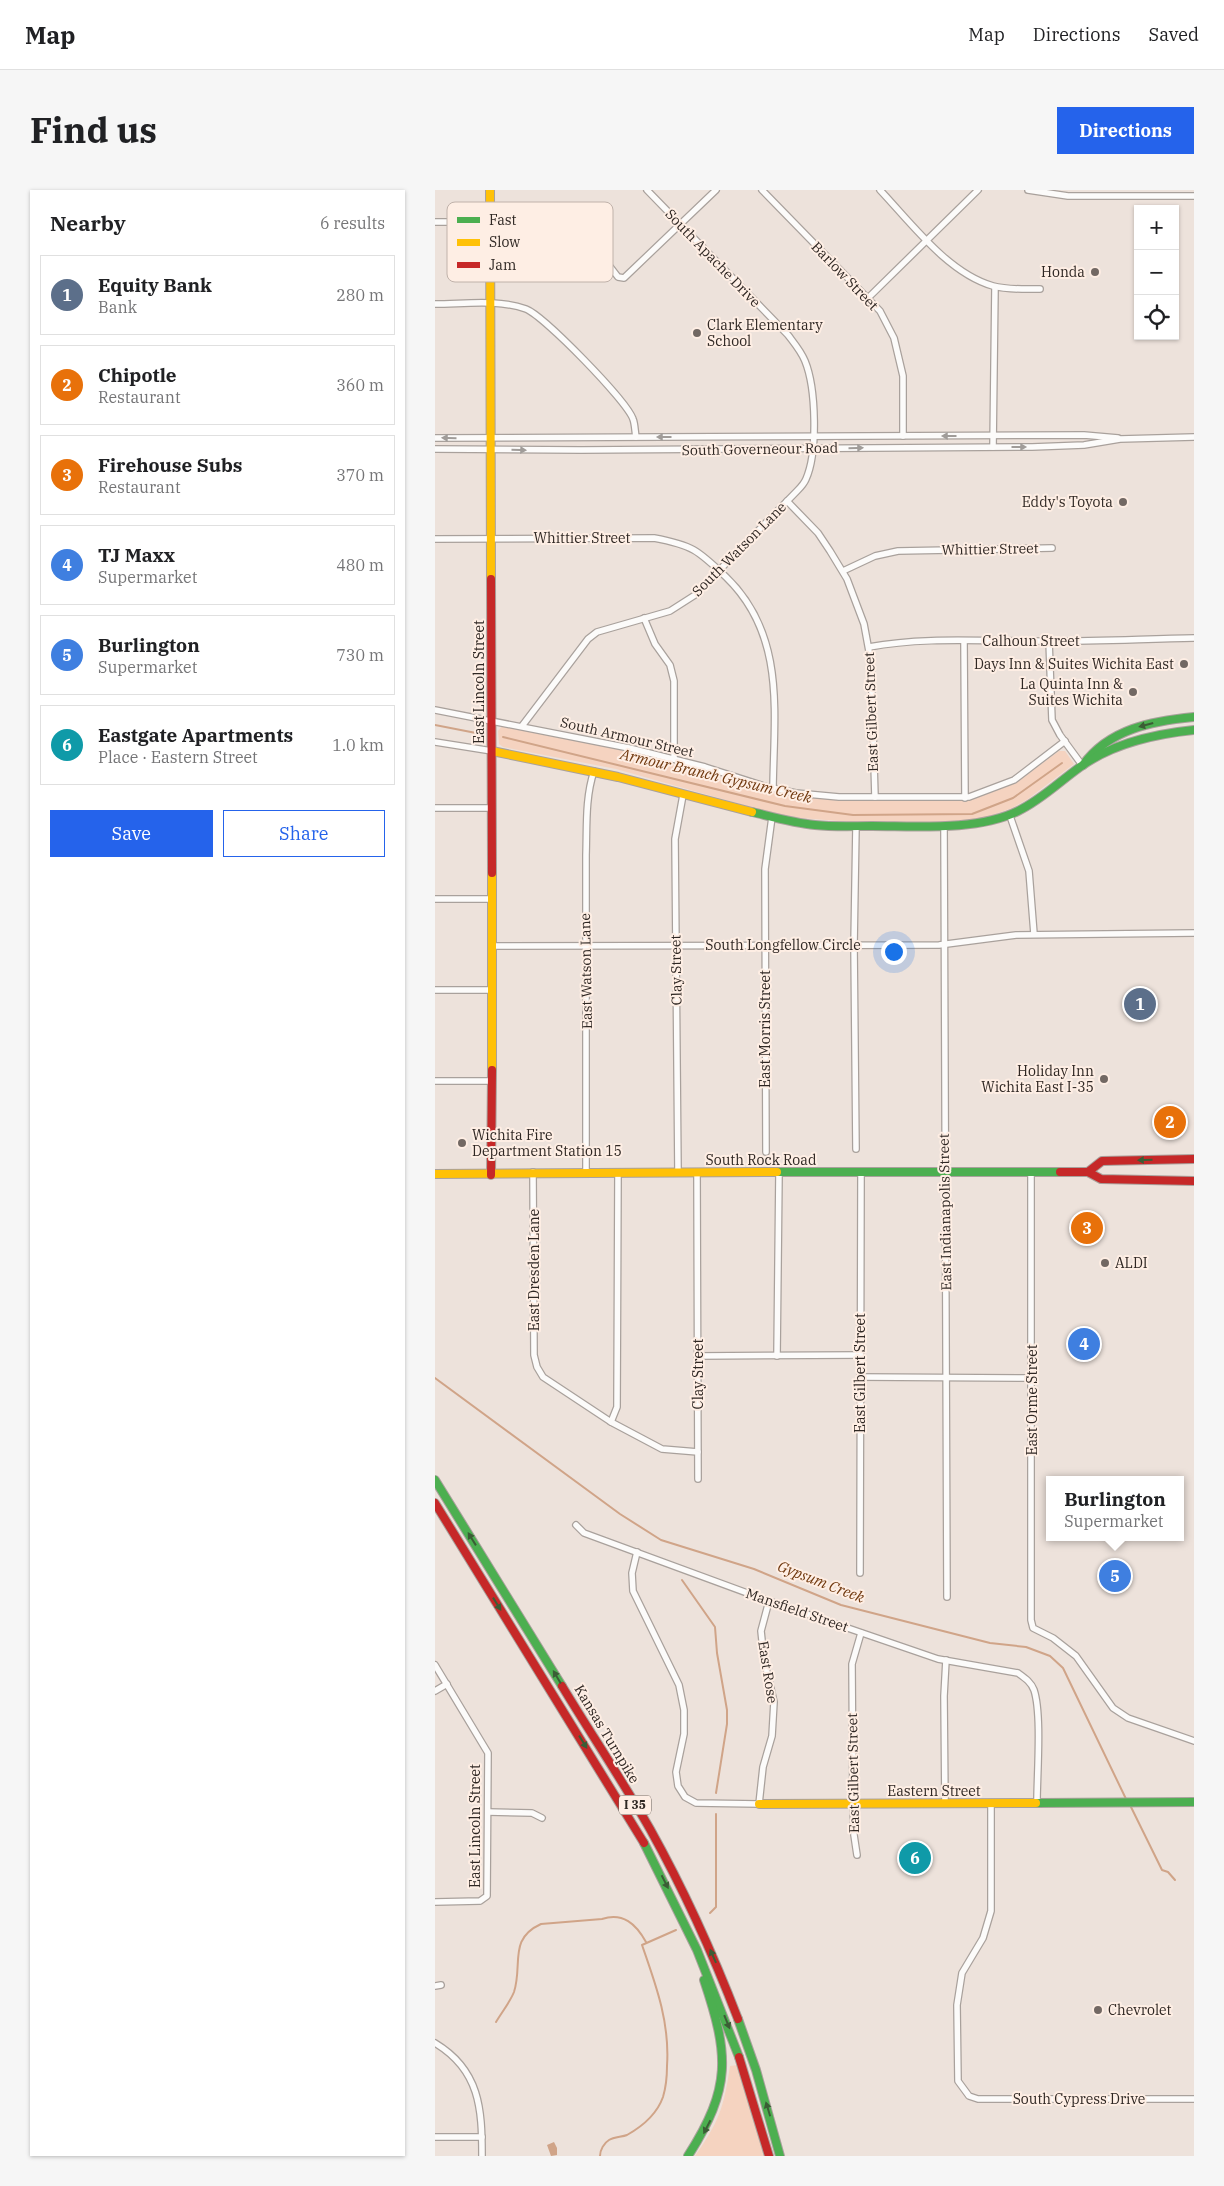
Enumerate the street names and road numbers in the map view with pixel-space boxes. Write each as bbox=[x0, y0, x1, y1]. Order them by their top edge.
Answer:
street label: South Apache Drive bbox=[662, 205, 764, 311]
street label: Barlow Street bbox=[808, 238, 882, 314]
street label: South Governeour Road bbox=[682, 439, 839, 459]
street label: South Watson Lane bbox=[688, 498, 790, 600]
street label: Whittier Street bbox=[533, 529, 631, 547]
street label: Whittier Street bbox=[941, 539, 1039, 559]
street label: East Lincoln Street bbox=[470, 620, 488, 744]
street label: Calhoun Street bbox=[982, 632, 1080, 650]
street label: East Gilbert Street bbox=[860, 652, 882, 772]
street label: South Armour Street bbox=[559, 713, 695, 761]
street label: East Watson Lane bbox=[576, 913, 596, 1029]
street label: Clay Street bbox=[666, 934, 686, 1006]
street label: South Longfellow Circle bbox=[705, 936, 861, 954]
street label: East Morris Street bbox=[756, 970, 774, 1088]
street label: East Indianapolis Street bbox=[935, 1133, 955, 1291]
street label: South Rock Road bbox=[706, 1151, 817, 1169]
street label: East Dresden Lane bbox=[525, 1209, 543, 1331]
street label: East Gilbert Street bbox=[851, 1313, 869, 1433]
street label: Clay Street bbox=[689, 1339, 707, 1409]
street label: East Orme Street bbox=[1023, 1344, 1041, 1456]
street label: Mansfield Street bbox=[743, 1584, 851, 1636]
street label: East Rose bbox=[754, 1639, 782, 1705]
street label: Kansas Turnpike bbox=[570, 1681, 644, 1787]
street label: East Gilbert Street bbox=[843, 1713, 863, 1833]
street label: East Lincoln Street bbox=[466, 1764, 484, 1888]
street label: Eastern Street bbox=[887, 1782, 981, 1800]
road number: I 35 bbox=[619, 1796, 651, 1814]
street label: South Cypress Drive bbox=[1013, 2090, 1145, 2108]

